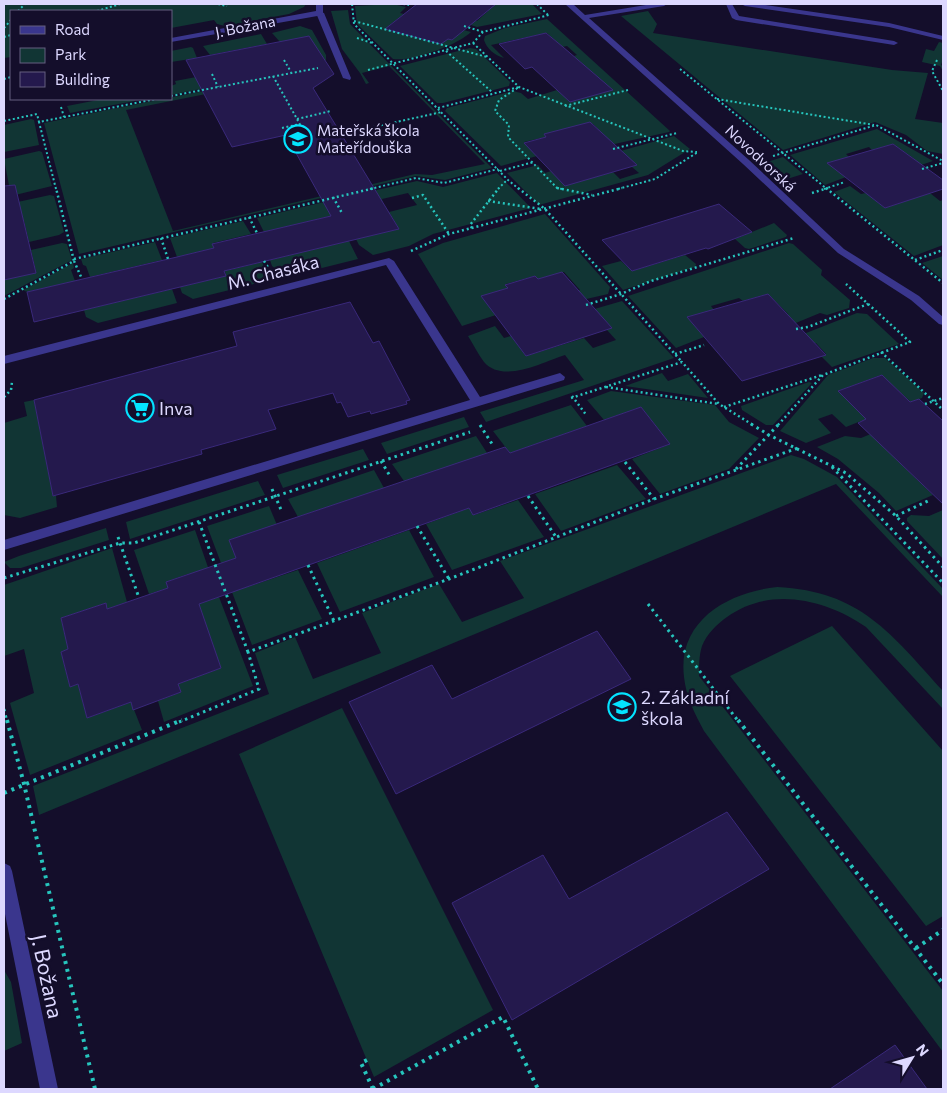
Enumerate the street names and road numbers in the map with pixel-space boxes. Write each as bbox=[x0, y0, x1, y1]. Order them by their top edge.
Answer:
street label: J. Božana bbox=[213, 11, 277, 41]
street label: Novodvorská bbox=[722, 121, 800, 195]
street label: M. Chasáka bbox=[225, 250, 321, 294]
street label: J. Božana bbox=[27, 932, 69, 1020]

